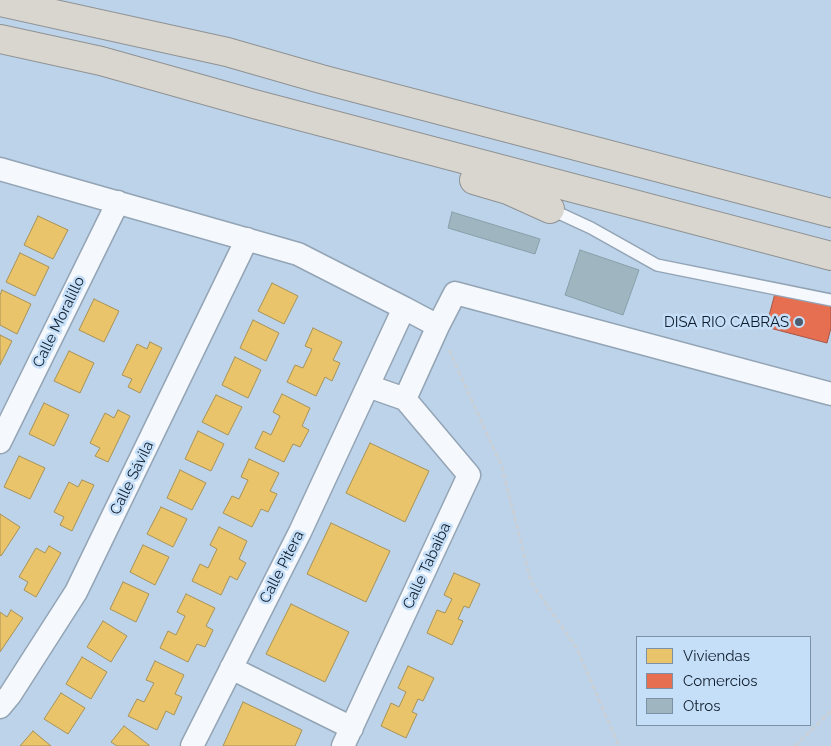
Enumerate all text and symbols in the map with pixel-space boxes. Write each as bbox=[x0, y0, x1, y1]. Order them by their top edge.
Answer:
street label: Calle Moralillo bbox=[29, 274, 89, 370]
place label: DISA RIO CABRAS bbox=[664, 313, 789, 331]
marker: DISA RIO CABRAS bbox=[793, 316, 805, 328]
street label: Calle Sávila bbox=[106, 438, 158, 518]
street label: Calle Tabaiba bbox=[399, 520, 455, 612]
street label: Calle Pitera bbox=[256, 528, 308, 606]
legend bbox=[636, 636, 811, 726]
text: Viviendas bbox=[683, 647, 750, 665]
text: Comercios bbox=[683, 672, 758, 690]
text: Otros bbox=[683, 697, 720, 715]

